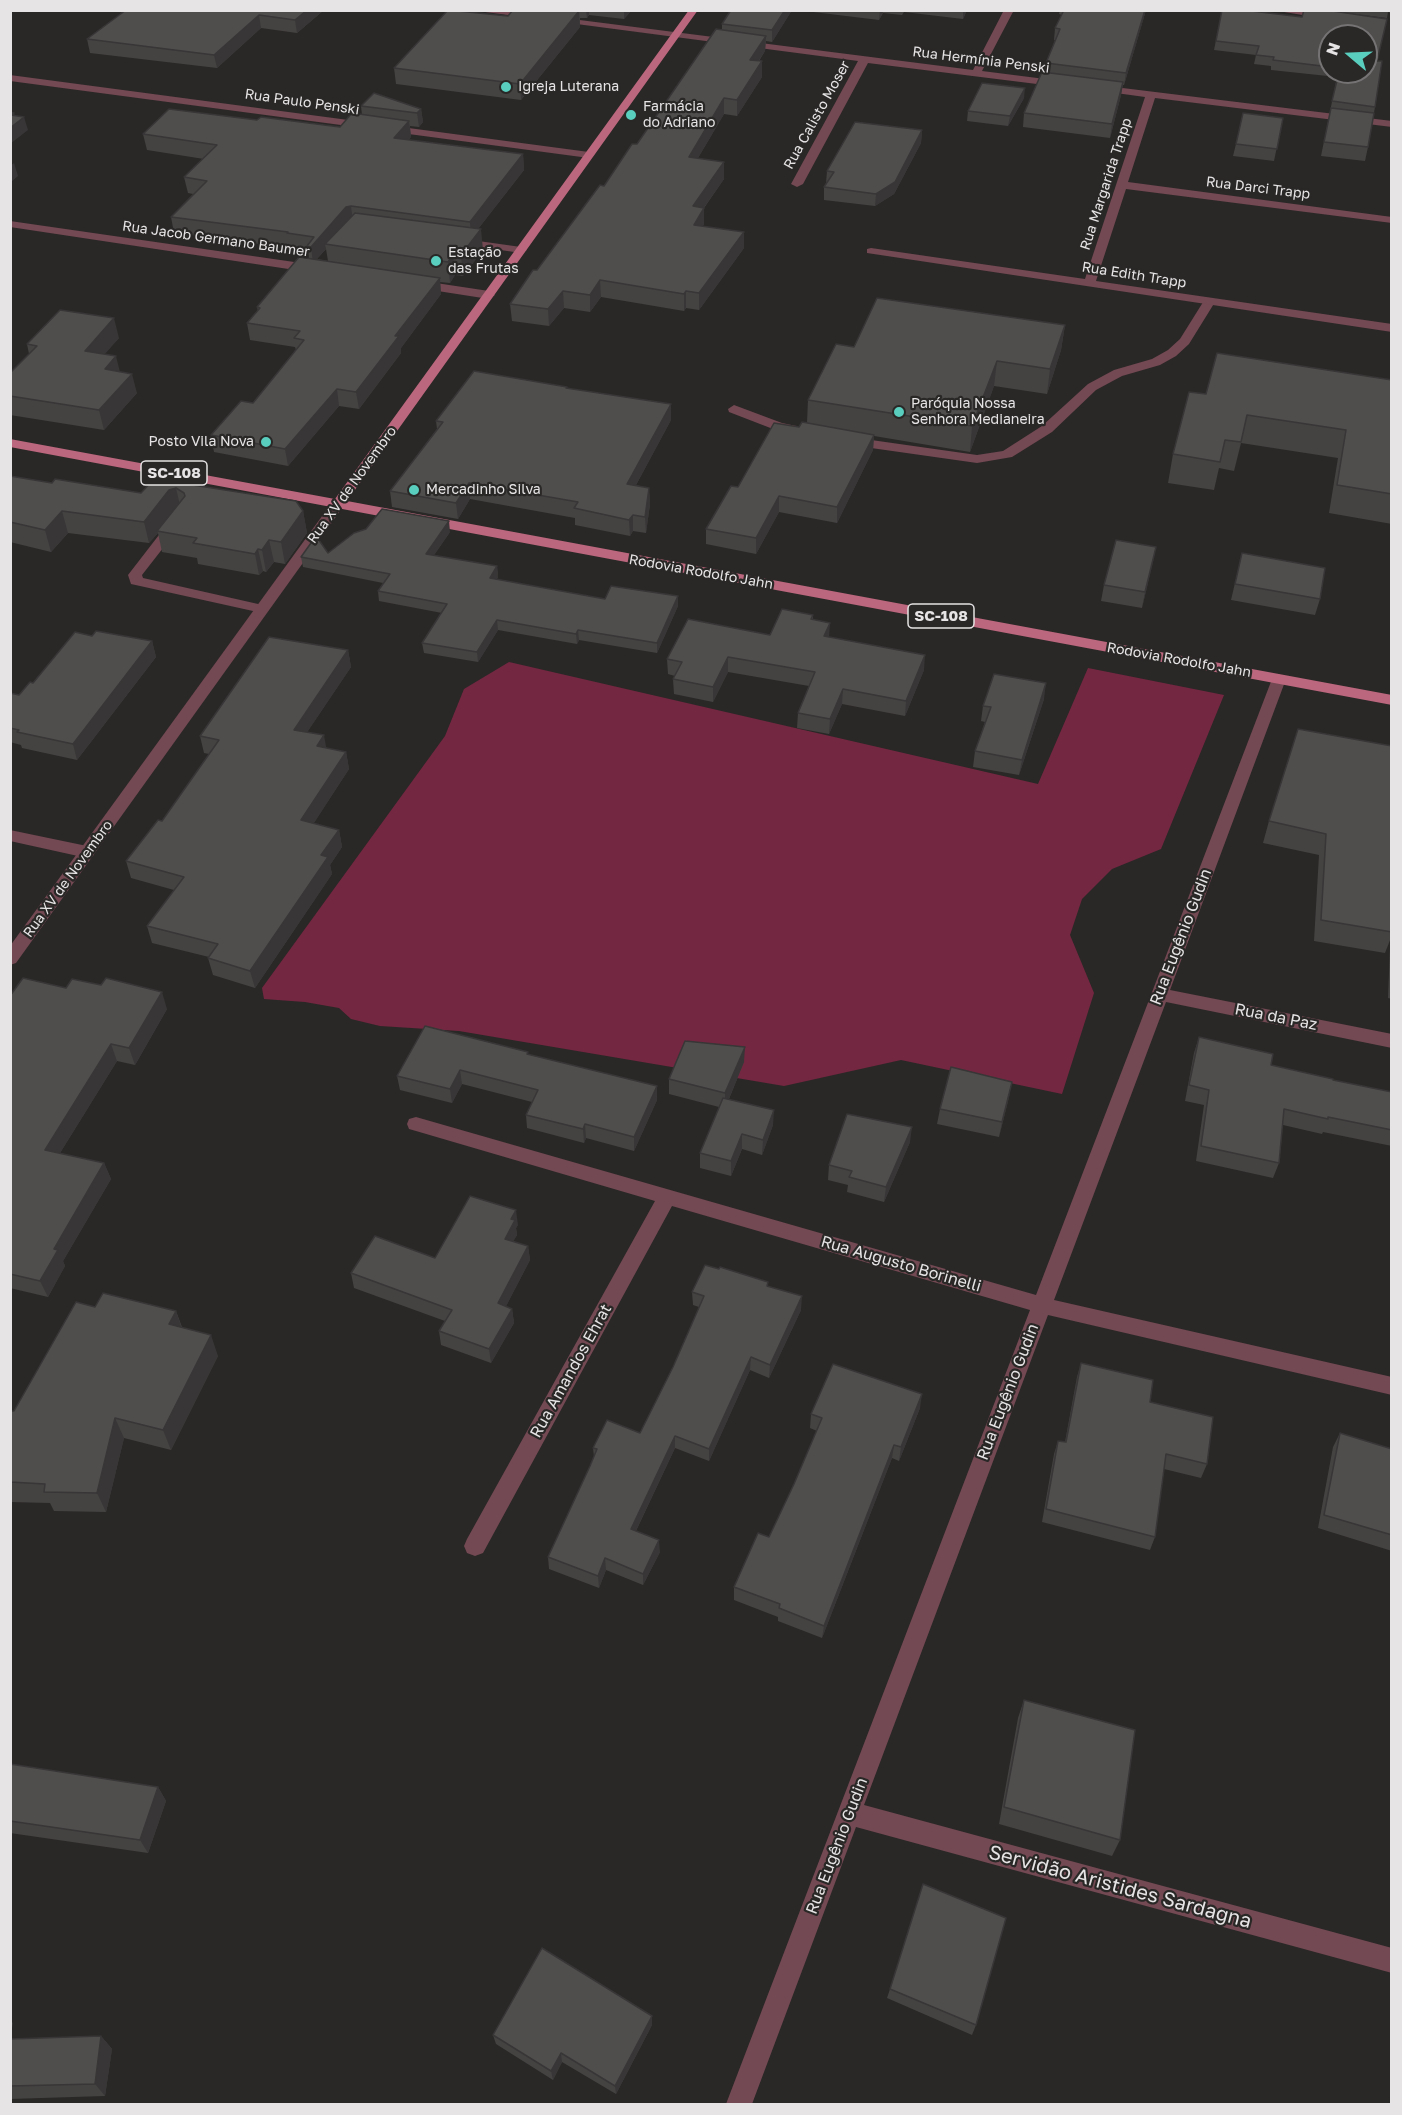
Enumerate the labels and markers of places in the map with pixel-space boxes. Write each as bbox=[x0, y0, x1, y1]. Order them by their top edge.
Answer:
place label: Igreja Luterana bbox=[518, 79, 619, 95]
marker: Igreja Luterana bbox=[499, 80, 513, 94]
place label: Farmácia do Adriano bbox=[643, 99, 715, 132]
marker: Farmácia do Adriano bbox=[624, 108, 638, 122]
place label: Estação das Frutas bbox=[448, 245, 519, 278]
marker: Estação das Frutas bbox=[429, 254, 443, 268]
place label: Paróquia Nossa Senhora Medianeira bbox=[911, 396, 1045, 428]
marker: Paróquia Nossa Senhora Medianeira bbox=[892, 405, 906, 419]
place label: Posto Vila Nova bbox=[149, 434, 254, 450]
marker: Posto Vila Nova bbox=[259, 435, 273, 449]
place label: Mercadinho Silva bbox=[426, 482, 541, 498]
marker: Mercadinho Silva bbox=[407, 483, 421, 497]

